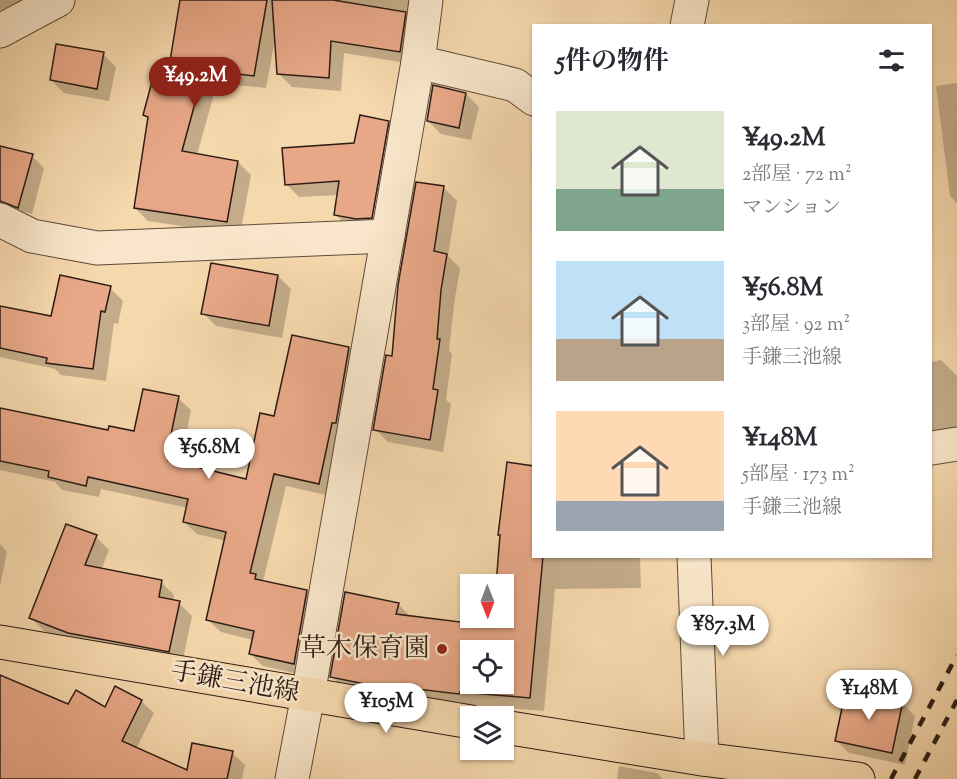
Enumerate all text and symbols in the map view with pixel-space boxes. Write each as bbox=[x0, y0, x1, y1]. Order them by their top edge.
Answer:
text: 5件の物件 bbox=[556, 44, 669, 81]
icon: filters bbox=[875, 44, 908, 77]
pin: ¥49.2M bbox=[146, 57, 244, 108]
text: ¥49.2M bbox=[163, 62, 227, 91]
text: ¥49.2M bbox=[742, 120, 825, 157]
icon: home bbox=[604, 135, 676, 207]
text: 2部屋 · 72 m² bbox=[742, 161, 852, 190]
text: マンション bbox=[742, 194, 841, 223]
text: ¥56.8M bbox=[742, 270, 823, 307]
icon: home bbox=[604, 285, 676, 357]
text: 3部屋 · 92 m² bbox=[742, 311, 850, 340]
text: 手鎌三池線 bbox=[742, 344, 842, 373]
text: ¥148M bbox=[742, 420, 817, 457]
pin: ¥56.8M bbox=[160, 429, 258, 480]
text: ¥56.8M bbox=[178, 434, 240, 463]
icon: home bbox=[604, 435, 676, 507]
text: 5部屋 · 173 m² bbox=[742, 461, 855, 490]
text: 手鎌三池線 bbox=[742, 494, 842, 523]
north arrow bbox=[460, 574, 514, 628]
map controls bbox=[460, 574, 514, 760]
pin: ¥87.3M bbox=[674, 606, 772, 657]
text: ¥87.3M bbox=[691, 611, 755, 640]
place label: 草木保育園 bbox=[300, 631, 430, 668]
button: locate bbox=[460, 640, 514, 694]
marker: 草木保育園 bbox=[435, 642, 449, 656]
street label: 手鎌三池線 bbox=[168, 653, 302, 713]
pin: ¥148M bbox=[827, 670, 911, 721]
text: ¥148M bbox=[840, 675, 898, 704]
pin: ¥105M bbox=[344, 683, 428, 734]
text: ¥105M bbox=[358, 688, 414, 717]
button: layers bbox=[460, 706, 514, 760]

